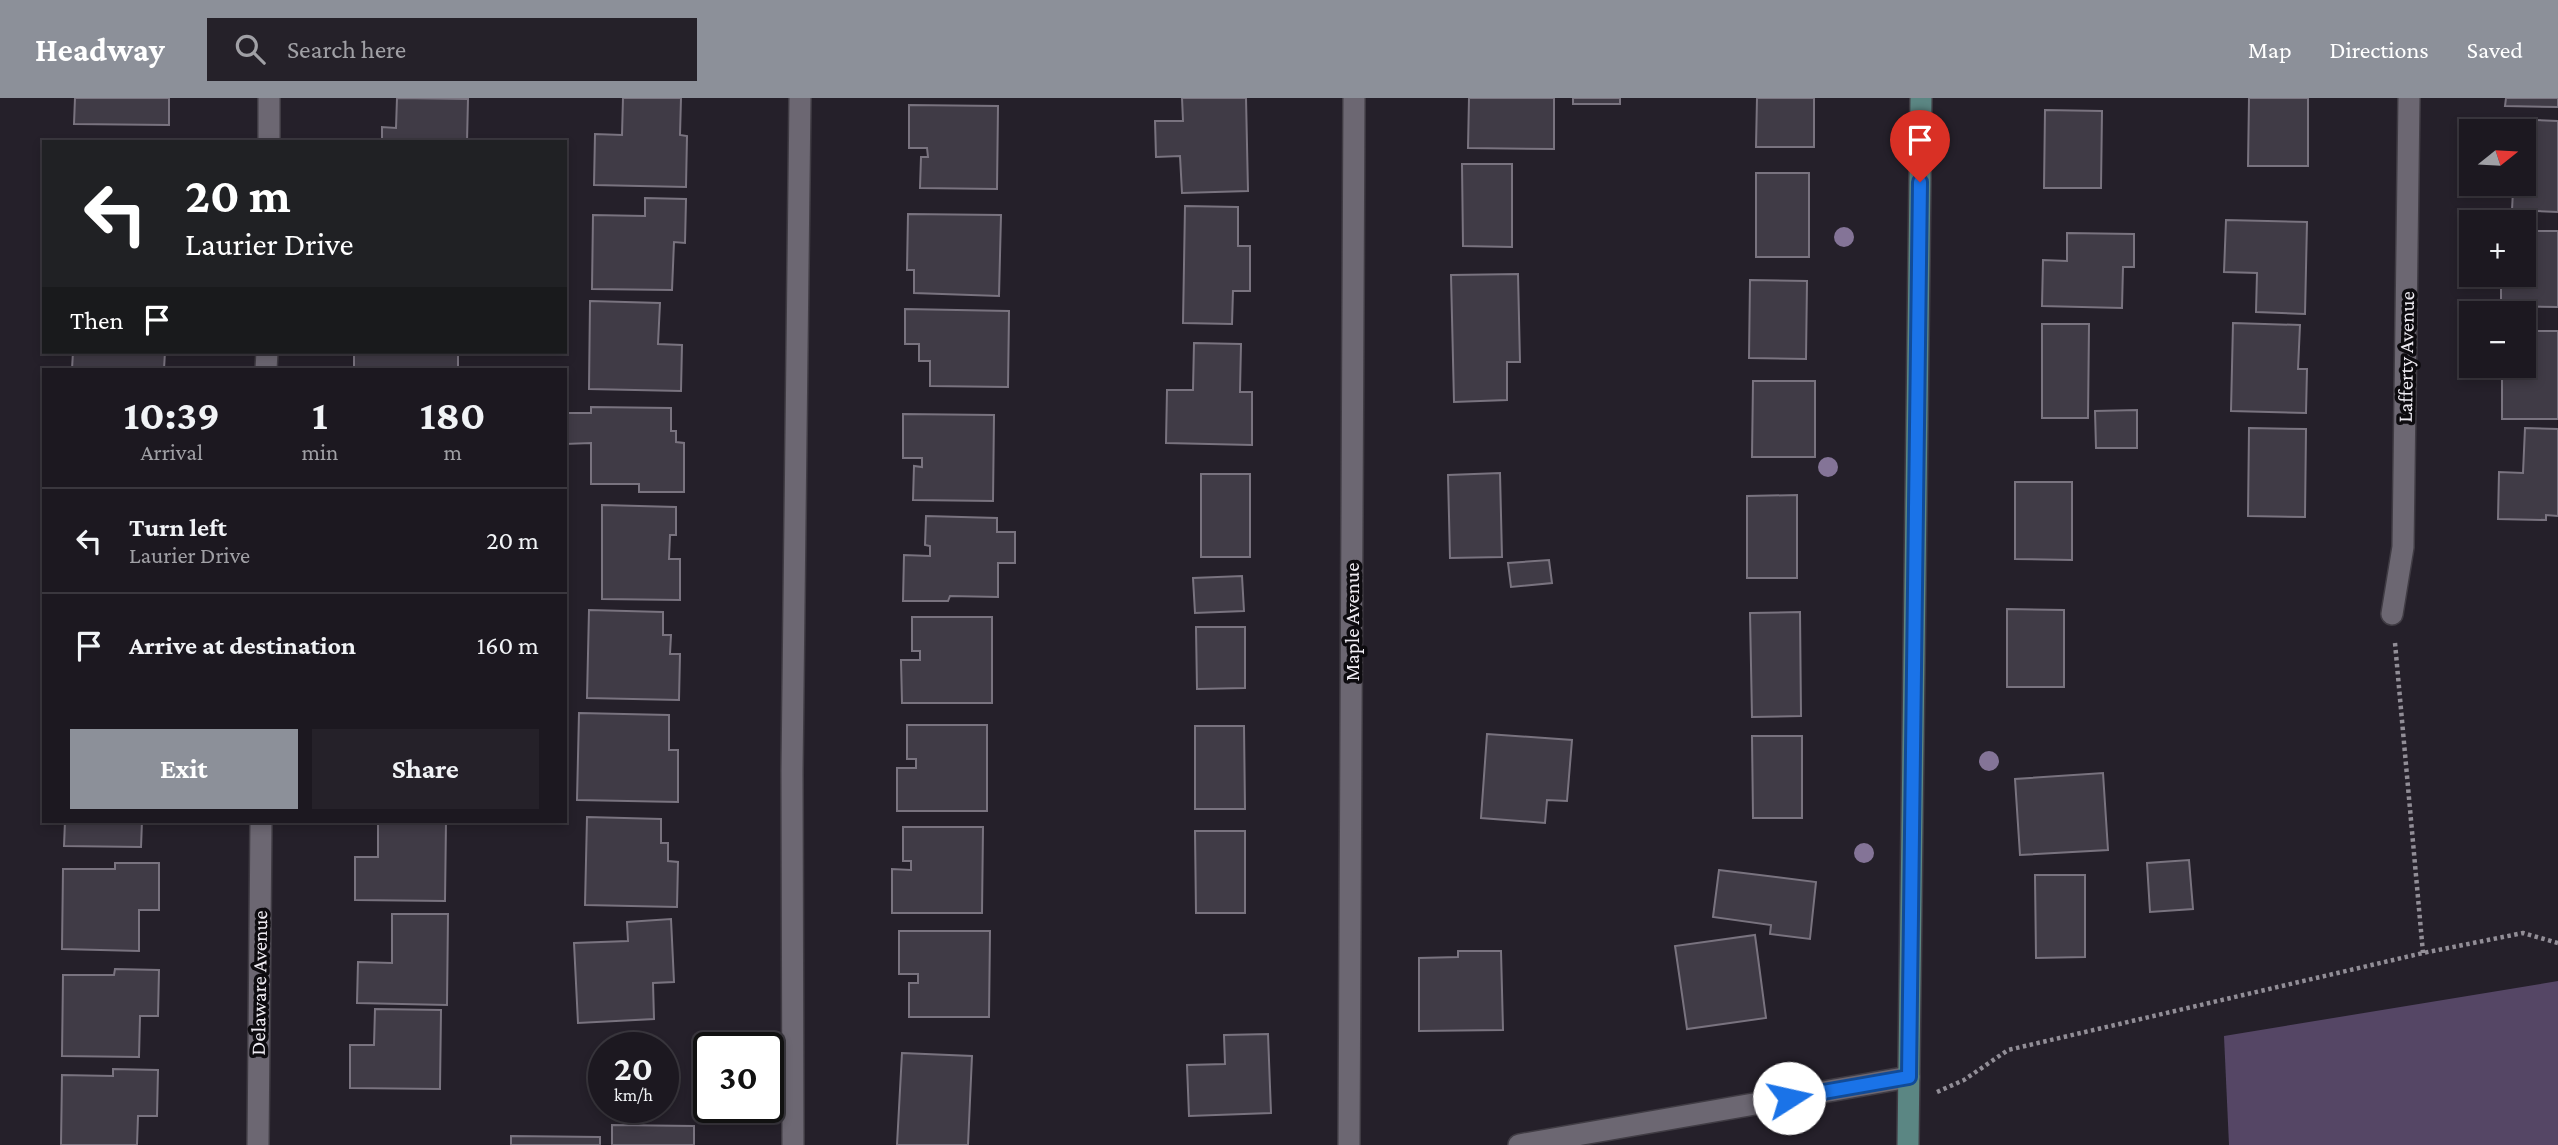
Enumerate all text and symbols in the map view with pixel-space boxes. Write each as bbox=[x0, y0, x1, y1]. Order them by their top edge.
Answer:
search box bbox=[207, 18, 697, 81]
icon: search bbox=[231, 30, 269, 68]
text: Headway bbox=[35, 31, 165, 68]
text: Search here bbox=[287, 35, 406, 64]
text: Map bbox=[2248, 36, 2292, 63]
text: Directions bbox=[2330, 36, 2429, 63]
text: Saved bbox=[2467, 36, 2523, 63]
pin bbox=[1890, 110, 1950, 182]
north arrow bbox=[2459, 119, 2536, 196]
map controls bbox=[2459, 119, 2536, 378]
icon: arrive bbox=[1901, 121, 1939, 159]
icon: left bbox=[70, 168, 161, 259]
text: 20 m bbox=[185, 168, 291, 223]
button: + bbox=[2459, 210, 2536, 287]
text: Laurier Drive bbox=[185, 226, 354, 262]
street label: Lafferty Avenue bbox=[2393, 291, 2419, 423]
icon: arrive bbox=[138, 301, 176, 339]
button: − bbox=[2459, 301, 2536, 378]
text: Then bbox=[70, 306, 124, 335]
text: 10:39 bbox=[124, 391, 220, 438]
text: 1 bbox=[312, 391, 328, 438]
text: 180 bbox=[420, 391, 485, 438]
text: Arrival bbox=[140, 439, 203, 465]
text: min bbox=[301, 439, 338, 465]
text: m bbox=[443, 439, 462, 465]
text: Turn left bbox=[129, 513, 227, 542]
icon: left bbox=[70, 522, 108, 560]
text: 20 m bbox=[486, 526, 539, 555]
text: Laurier Drive bbox=[129, 542, 250, 568]
street label: Maple Avenue bbox=[1340, 563, 1364, 681]
icon: arrive bbox=[70, 627, 108, 665]
text: Arrive at destination bbox=[129, 631, 356, 660]
text: 160 m bbox=[477, 631, 539, 660]
button: Exit bbox=[70, 729, 298, 809]
button: Share bbox=[312, 729, 539, 809]
street label: Delaware Avenue bbox=[246, 910, 272, 1056]
speed limit sign: 30 bbox=[693, 1032, 784, 1123]
text: 20 bbox=[614, 1049, 653, 1088]
position arrow bbox=[1752, 1061, 1826, 1135]
text: km/h bbox=[614, 1085, 653, 1105]

